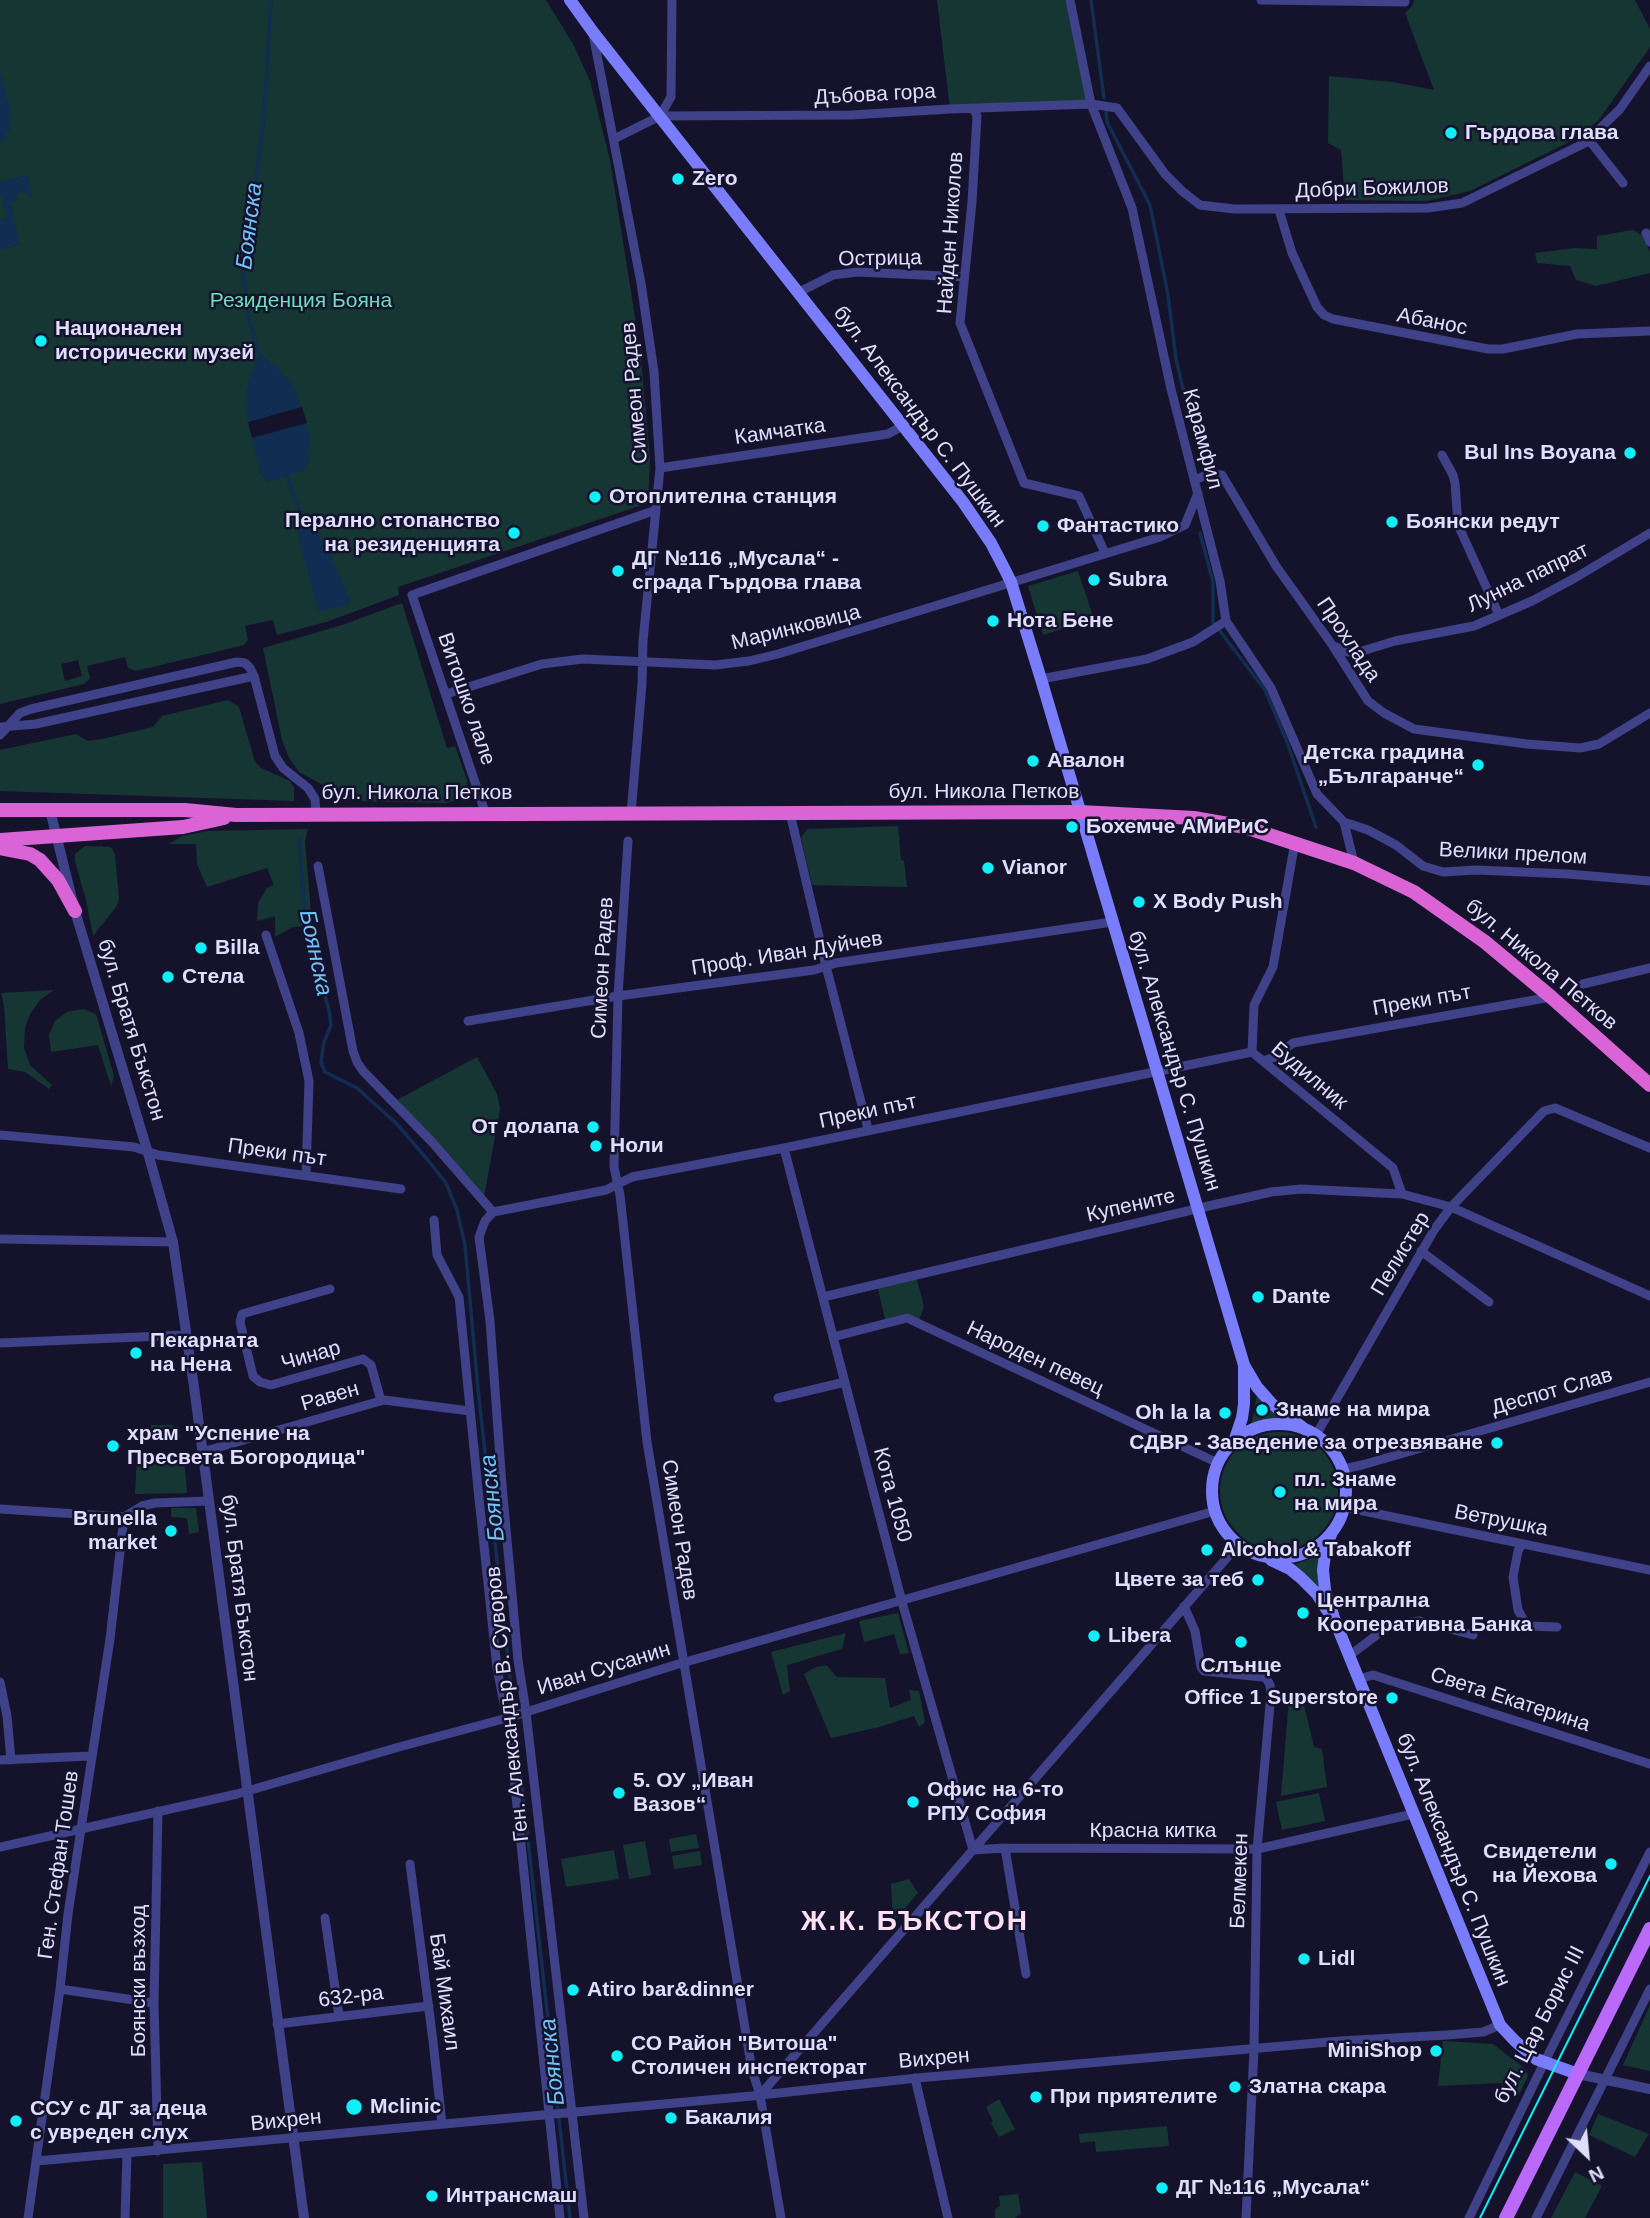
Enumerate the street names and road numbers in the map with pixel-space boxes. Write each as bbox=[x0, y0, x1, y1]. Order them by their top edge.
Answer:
street label: Дъбова гора bbox=[814, 79, 936, 111]
street label: Найден Николов bbox=[933, 151, 969, 315]
street label: Добри Божилов bbox=[1295, 174, 1449, 204]
street label: Острица bbox=[838, 246, 922, 272]
street label: бул. Александър С. Пушкин bbox=[827, 301, 1011, 533]
street label: Абанос bbox=[1395, 303, 1469, 341]
street label: Симеон Радев bbox=[616, 321, 654, 465]
street label: Карамфил bbox=[1177, 386, 1227, 492]
street label: Камчатка bbox=[733, 413, 827, 451]
street label: Лунна папрат bbox=[1463, 538, 1593, 618]
street label: Прохлада bbox=[1311, 593, 1385, 687]
street label: Маринковица bbox=[729, 600, 863, 656]
street label: Витошко лале bbox=[432, 629, 500, 769]
street label: бул. Никола Петков bbox=[889, 779, 1079, 805]
street label: бул. Никола Петков bbox=[322, 780, 512, 806]
street label: Велики прелом bbox=[1438, 838, 1588, 870]
street label: бул. Никола Петков bbox=[1460, 894, 1622, 1036]
street label: Симеон Радев bbox=[587, 896, 619, 1040]
street label: Проф. Иван Дуйчев bbox=[690, 926, 884, 982]
street label: бул. Александър С. Пушкин bbox=[1122, 928, 1226, 1194]
street label: бул. Братя Бъкстон bbox=[91, 936, 171, 1124]
street label: Преки път bbox=[1371, 980, 1473, 1022]
street label: Будилник bbox=[1266, 1037, 1352, 1115]
street label: Преки път bbox=[817, 1089, 919, 1135]
street label: Преки път bbox=[226, 1134, 328, 1172]
street label: Купените bbox=[1084, 1184, 1178, 1228]
street label: Пелистер bbox=[1366, 1208, 1436, 1300]
street label: Народен певец bbox=[962, 1316, 1108, 1402]
street label: Чинар bbox=[278, 1336, 344, 1376]
street label: Деспот Слав bbox=[1489, 1363, 1615, 1421]
street label: Равен bbox=[298, 1377, 362, 1417]
street label: Кота 1050 bbox=[867, 1445, 917, 1545]
street label: Симеон Радев bbox=[655, 1458, 703, 1602]
street label: бул. Братя Бъкстон bbox=[215, 1493, 263, 1683]
street label: Ветрушка bbox=[1452, 1500, 1550, 1542]
street label: Ген. Александър В. Суворов bbox=[481, 1565, 535, 1843]
street label: Иван Сусанин bbox=[534, 1637, 674, 1701]
street label: Света Екатерина bbox=[1427, 1662, 1593, 1738]
street label: бул. Александър С. Пушкин bbox=[1391, 1730, 1515, 1990]
street label: Ген. Стефан Тошев bbox=[33, 1769, 85, 1961]
street label: Красна китка bbox=[1089, 1818, 1217, 1844]
street label: Белмекен bbox=[1226, 1833, 1254, 1929]
street label: Боянски възход bbox=[126, 1905, 152, 2057]
street label: Бай Михаил bbox=[423, 1932, 465, 2052]
street label: бул. Цар Борис III bbox=[1489, 1942, 1591, 2108]
street label: 632-ра bbox=[317, 1981, 385, 2013]
street label: Вихрен bbox=[897, 2043, 971, 2075]
street label: Вихрен bbox=[249, 2105, 323, 2137]

